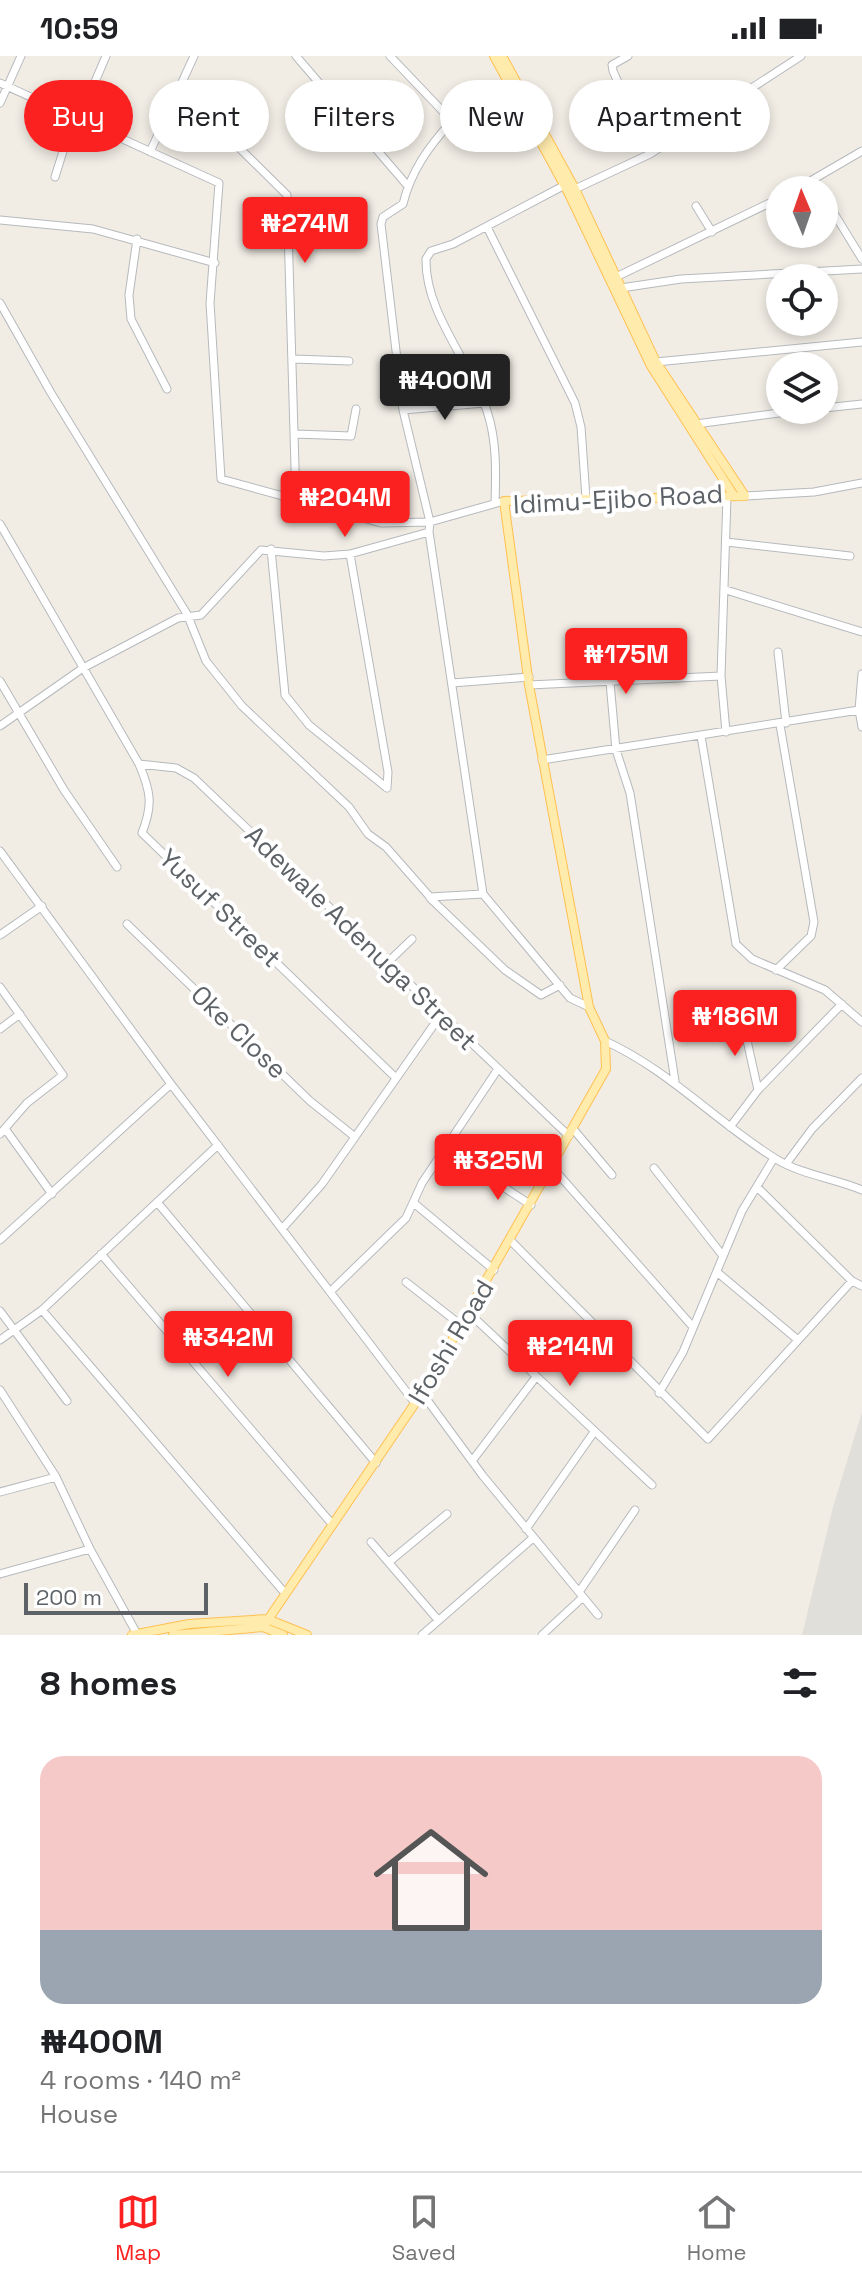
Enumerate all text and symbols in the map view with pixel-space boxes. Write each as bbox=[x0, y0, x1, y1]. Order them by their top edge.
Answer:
text: 10:59 bbox=[40, 9, 118, 48]
chip: Buy bbox=[24, 80, 133, 152]
chip: Rent bbox=[149, 80, 269, 152]
chip: Filters bbox=[285, 80, 424, 152]
chip: New bbox=[440, 80, 553, 152]
chip: Apartment bbox=[569, 80, 770, 152]
north arrow bbox=[766, 176, 838, 248]
map controls bbox=[766, 176, 838, 424]
pin: ₦274M bbox=[249, 197, 361, 265]
text: ₦274M bbox=[261, 206, 349, 240]
button: locate bbox=[766, 264, 838, 336]
button: layers bbox=[766, 352, 838, 424]
pin: ₦400M bbox=[389, 354, 501, 422]
text: ₦400M bbox=[398, 363, 492, 397]
pin: ₦204M bbox=[289, 471, 401, 539]
street label: Idimu-Ejibo Road bbox=[512, 477, 724, 521]
text: ₦204M bbox=[299, 480, 391, 514]
pin: ₦175M bbox=[570, 628, 682, 696]
text: ₦175M bbox=[583, 637, 669, 671]
street label: Adewale Adenuga Street bbox=[238, 818, 484, 1058]
street label: Yusuf Street bbox=[152, 841, 288, 975]
street label: Oke Close bbox=[184, 978, 294, 1086]
pin: ₦186M bbox=[679, 990, 791, 1058]
text: ₦186M bbox=[691, 999, 779, 1033]
pin: ₦325M bbox=[442, 1134, 554, 1202]
text: ₦325M bbox=[453, 1143, 543, 1177]
street label: Ifoshi Road bbox=[400, 1273, 502, 1411]
pin: ₦342M bbox=[172, 1311, 284, 1379]
text: ₦342M bbox=[182, 1320, 274, 1354]
pin: ₦214M bbox=[514, 1320, 626, 1388]
text: ₦214M bbox=[526, 1329, 614, 1363]
scale bar bbox=[24, 1579, 208, 1615]
text: 200 m bbox=[36, 1583, 102, 1611]
icon: filters bbox=[778, 1661, 822, 1705]
text: 8 homes bbox=[40, 1662, 177, 1705]
icon: home bbox=[359, 1808, 503, 1952]
text: ₦400M bbox=[40, 2020, 163, 2063]
text: 4 rooms · 140 m² bbox=[40, 2063, 241, 2097]
text: House bbox=[40, 2097, 118, 2131]
tab: Map bbox=[115, 2190, 161, 2266]
tab: Saved bbox=[392, 2190, 456, 2266]
tab: Home bbox=[687, 2190, 747, 2266]

